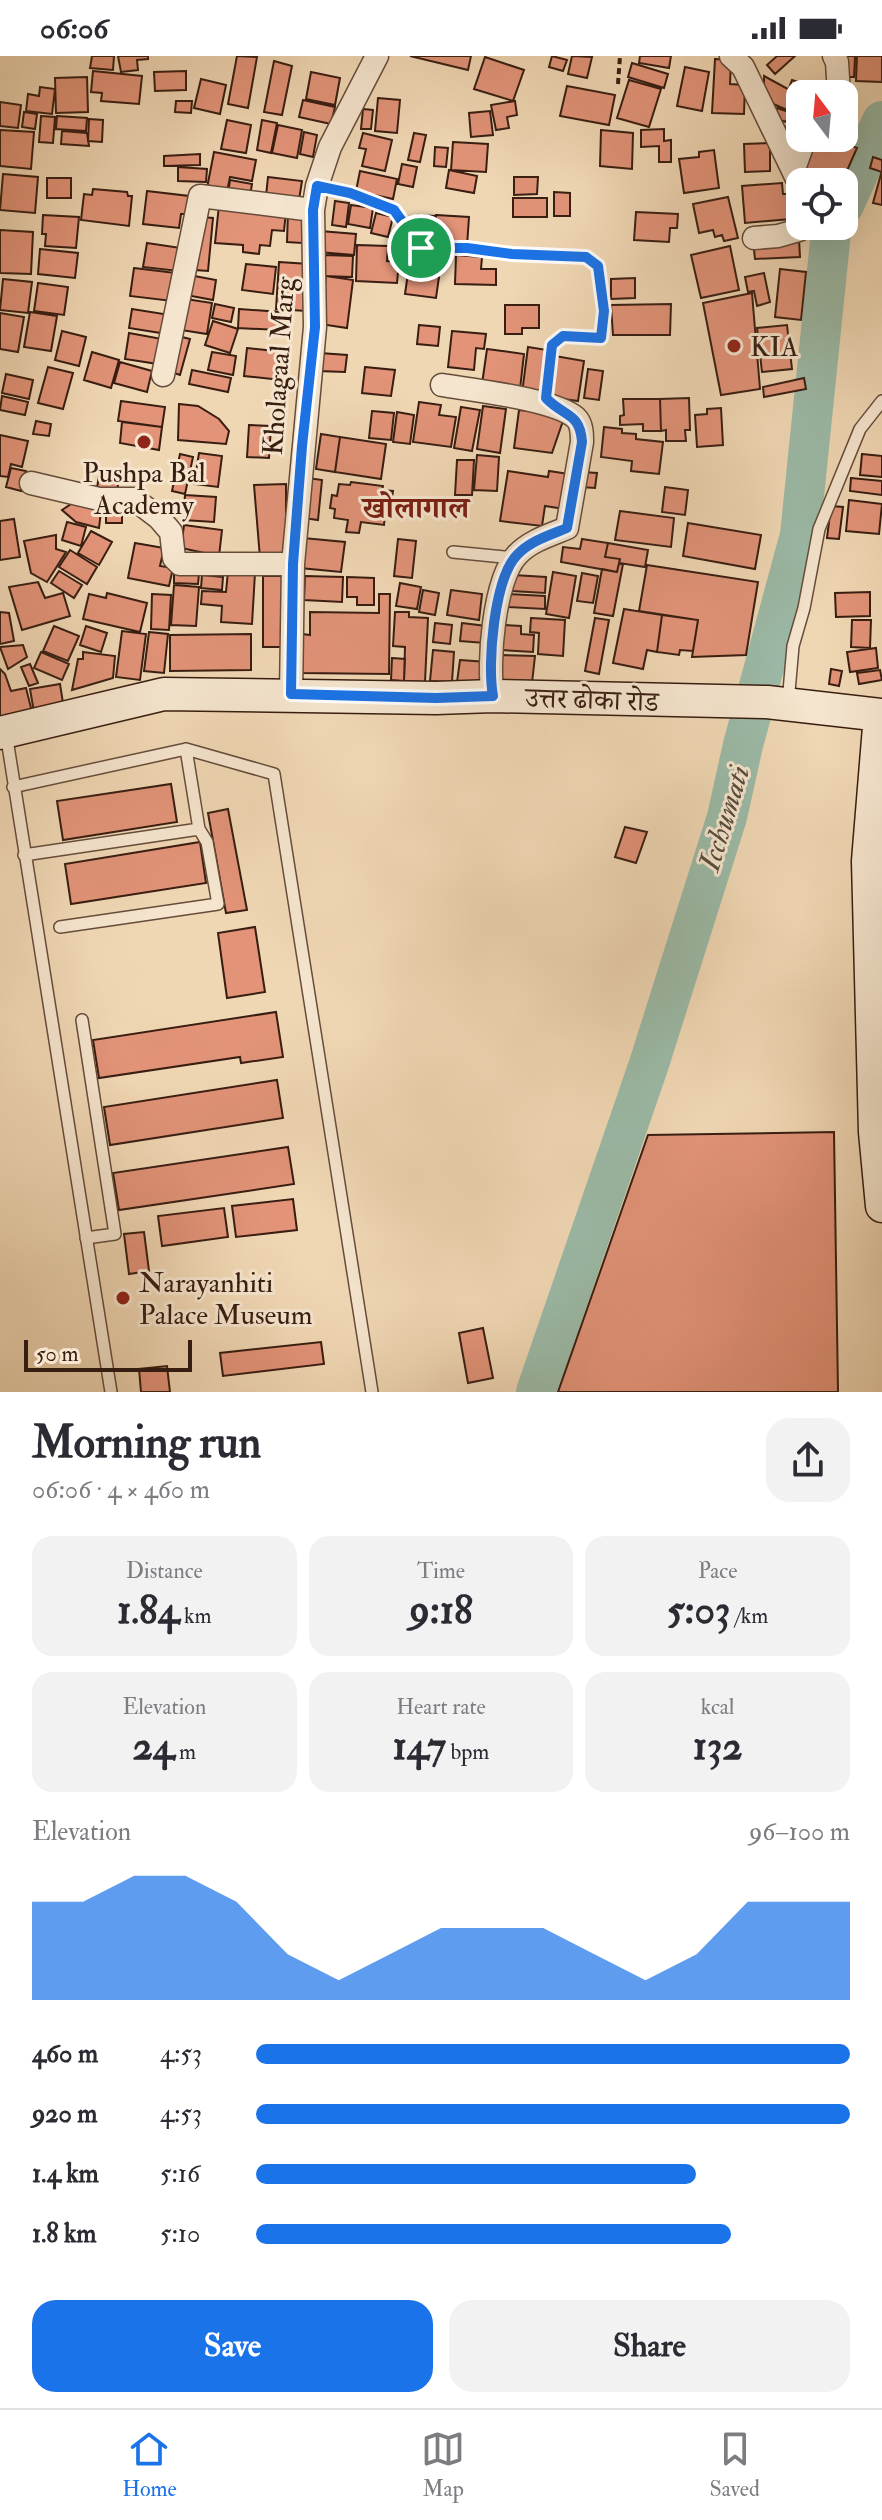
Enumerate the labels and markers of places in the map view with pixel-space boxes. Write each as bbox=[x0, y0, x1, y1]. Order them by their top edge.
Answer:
pin bbox=[387, 214, 455, 282]
place label: KIA bbox=[750, 330, 799, 365]
marker: KIA bbox=[725, 337, 743, 355]
marker: Pushpa Bal Academy bbox=[135, 433, 153, 451]
place label: Pushpa Bal Academy bbox=[82, 456, 206, 523]
place label: Narayanhiti Palace Museum bbox=[139, 1266, 313, 1333]
marker: Narayanhiti Palace Museum bbox=[114, 1289, 132, 1307]

